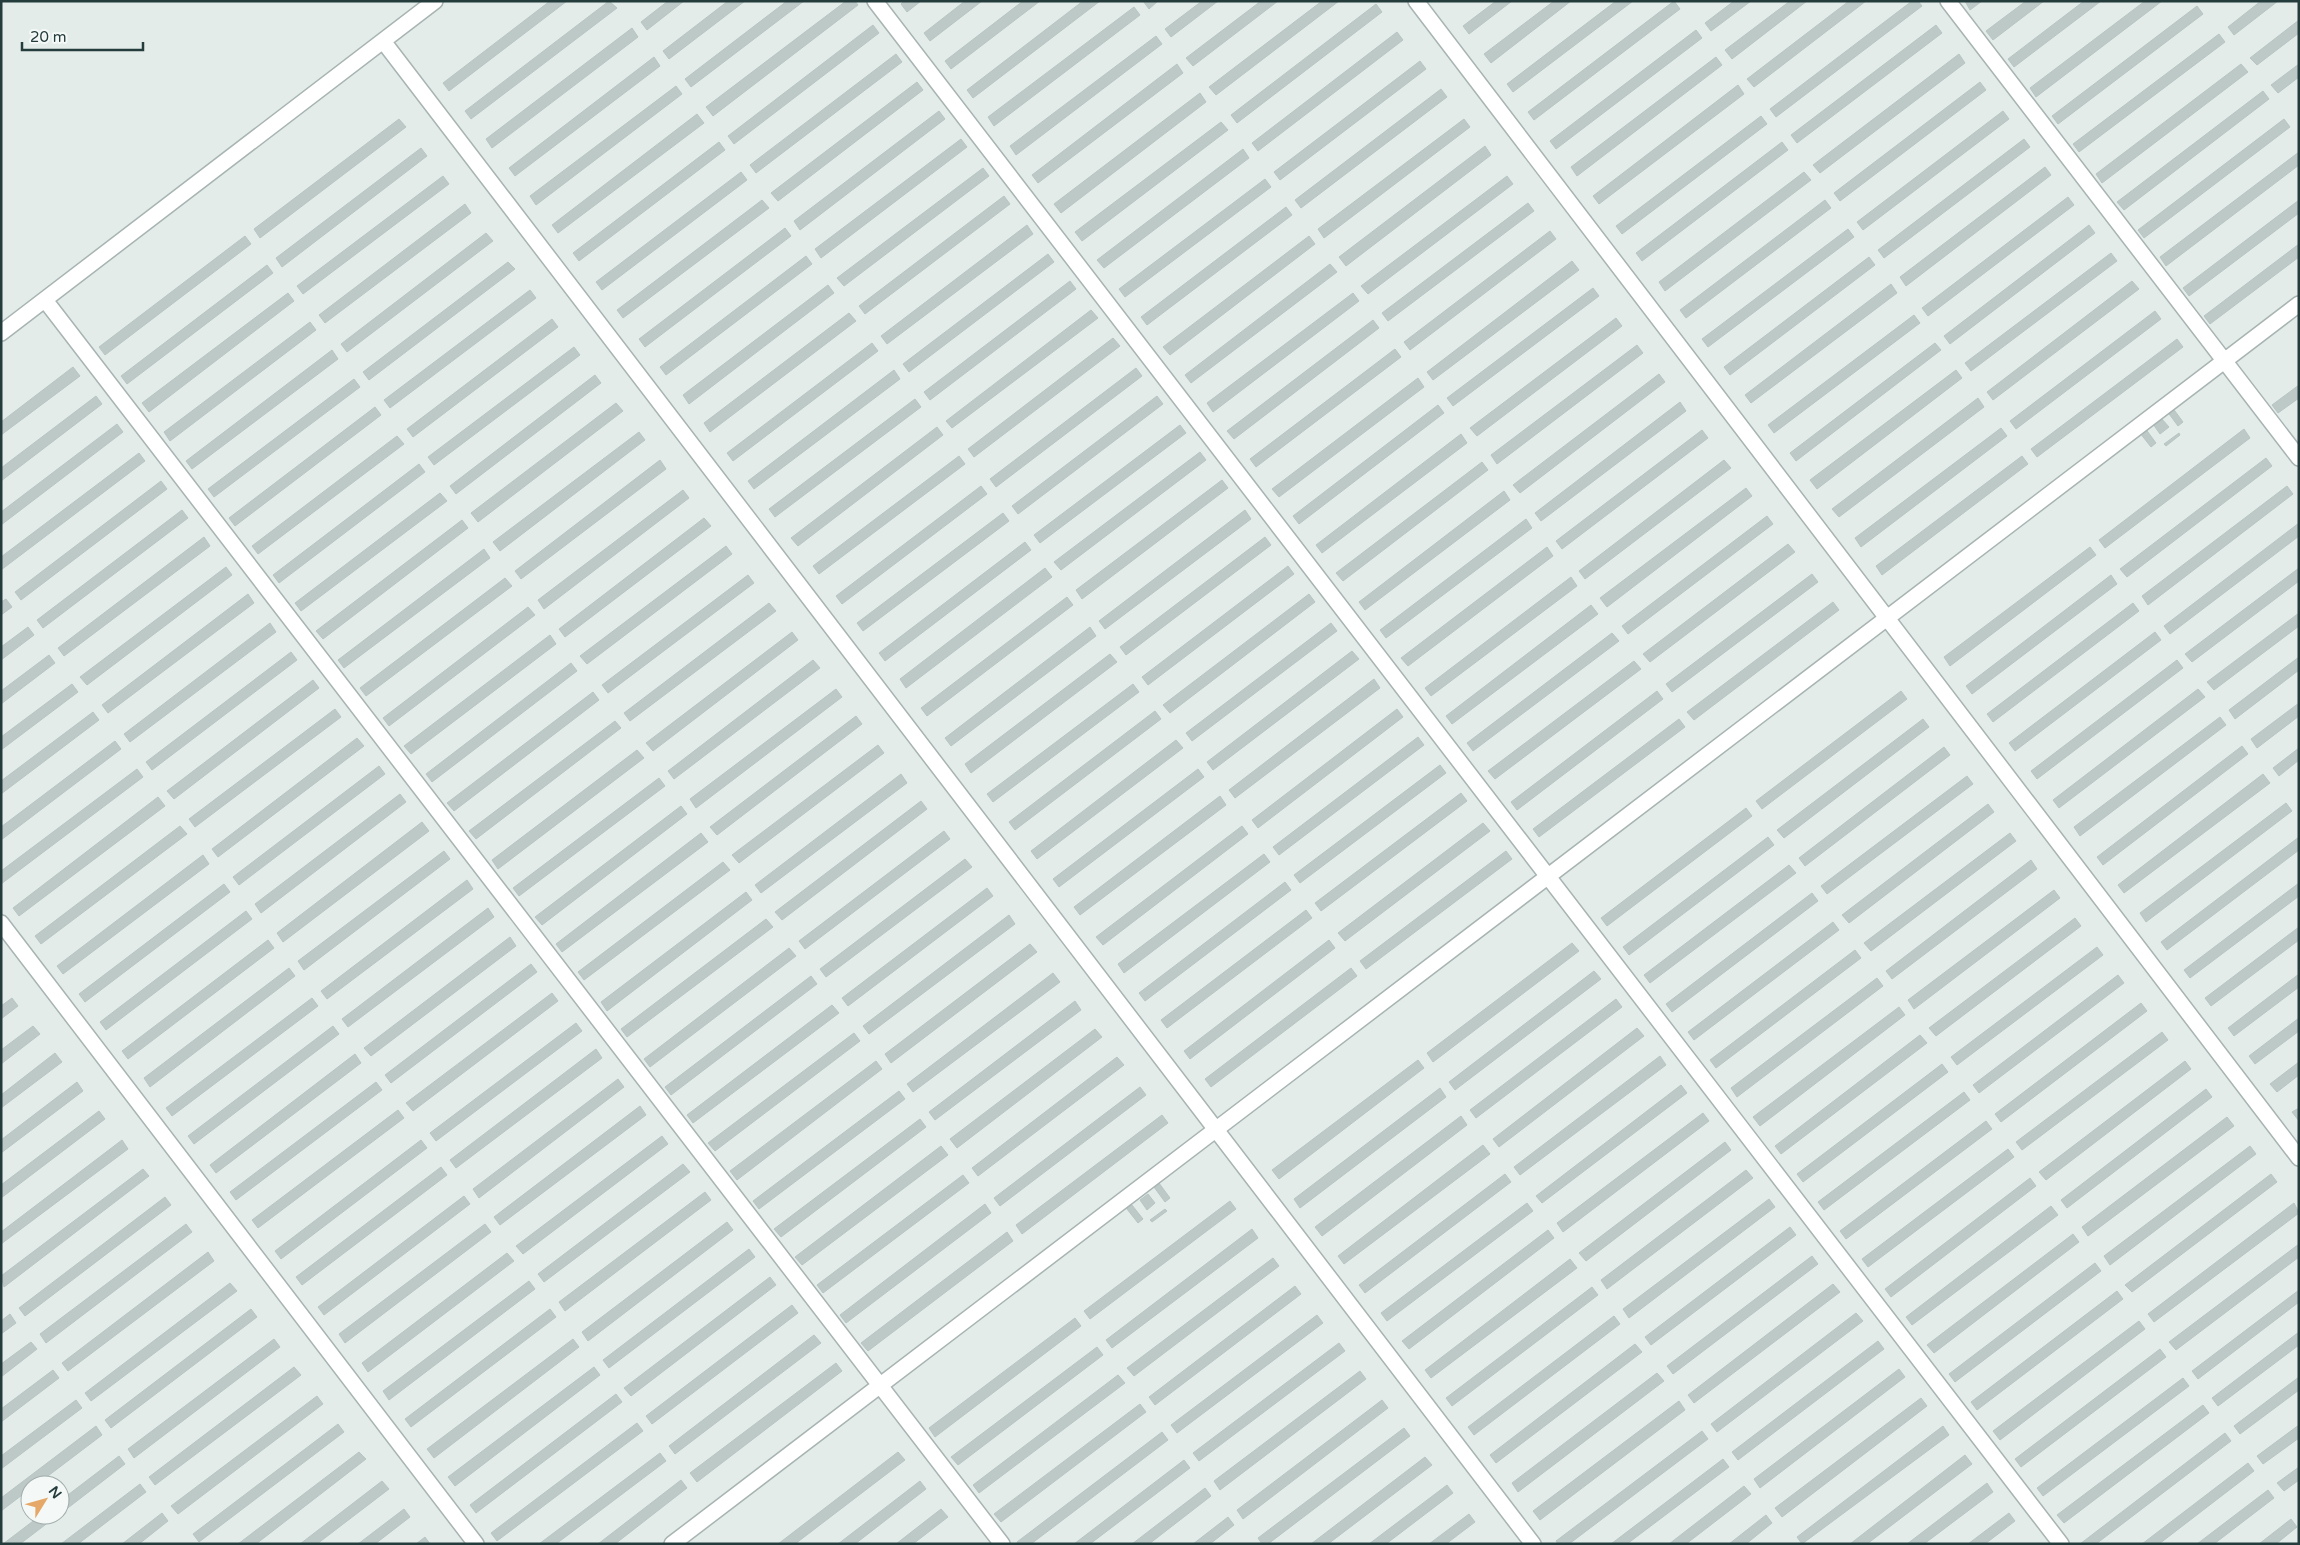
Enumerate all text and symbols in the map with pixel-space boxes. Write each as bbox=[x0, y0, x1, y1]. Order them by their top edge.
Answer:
scale bar bbox=[22, 20, 144, 52]
text: 20 m bbox=[30, 28, 67, 46]
north arrow bbox=[20, 1475, 70, 1525]
text: N bbox=[45, 1483, 65, 1502]

